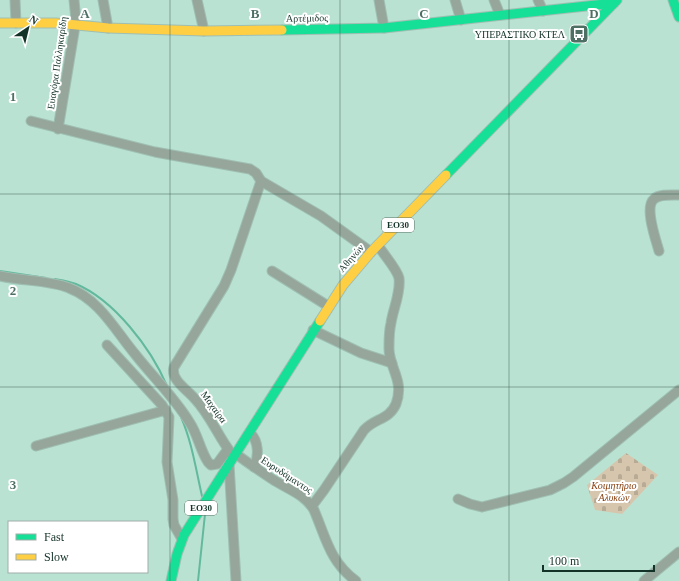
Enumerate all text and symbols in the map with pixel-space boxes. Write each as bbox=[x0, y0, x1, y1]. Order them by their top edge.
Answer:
text: A bbox=[80, 6, 90, 21]
text: B bbox=[251, 6, 260, 21]
text: C bbox=[419, 6, 429, 21]
text: D bbox=[589, 6, 599, 21]
north arrow bbox=[8, 8, 48, 48]
street label: Αρτέμιδος bbox=[286, 12, 328, 24]
text: N bbox=[27, 13, 40, 27]
street label: Ευαγόρα Παλληκαρίδη bbox=[45, 16, 69, 110]
bus stop icon: ΥΠΕΡΑΣΤΙΚΟ ΚΤΕΛ bbox=[568, 23, 590, 45]
place label: ΥΠΕΡΑΣΤΙΚΟ ΚΤΕΛ bbox=[475, 29, 566, 40]
text: 1 bbox=[10, 89, 16, 104]
road number: ΕΟ30 bbox=[382, 218, 414, 232]
street label: Αθηνών bbox=[336, 242, 366, 274]
text: 2 bbox=[10, 283, 16, 298]
street label: Μαχαίρα bbox=[199, 389, 230, 426]
street label: Ευρυδάμαντος bbox=[259, 454, 315, 496]
text: 3 bbox=[10, 477, 17, 492]
park label: Κοιμητήριο Αλυκών bbox=[590, 480, 637, 503]
road number: ΕΟ30 bbox=[185, 501, 217, 515]
legend bbox=[8, 521, 148, 573]
text: Fast bbox=[44, 530, 65, 544]
scale bar bbox=[543, 547, 654, 573]
text: Slow bbox=[44, 550, 69, 564]
text: 100 m bbox=[549, 554, 580, 568]

